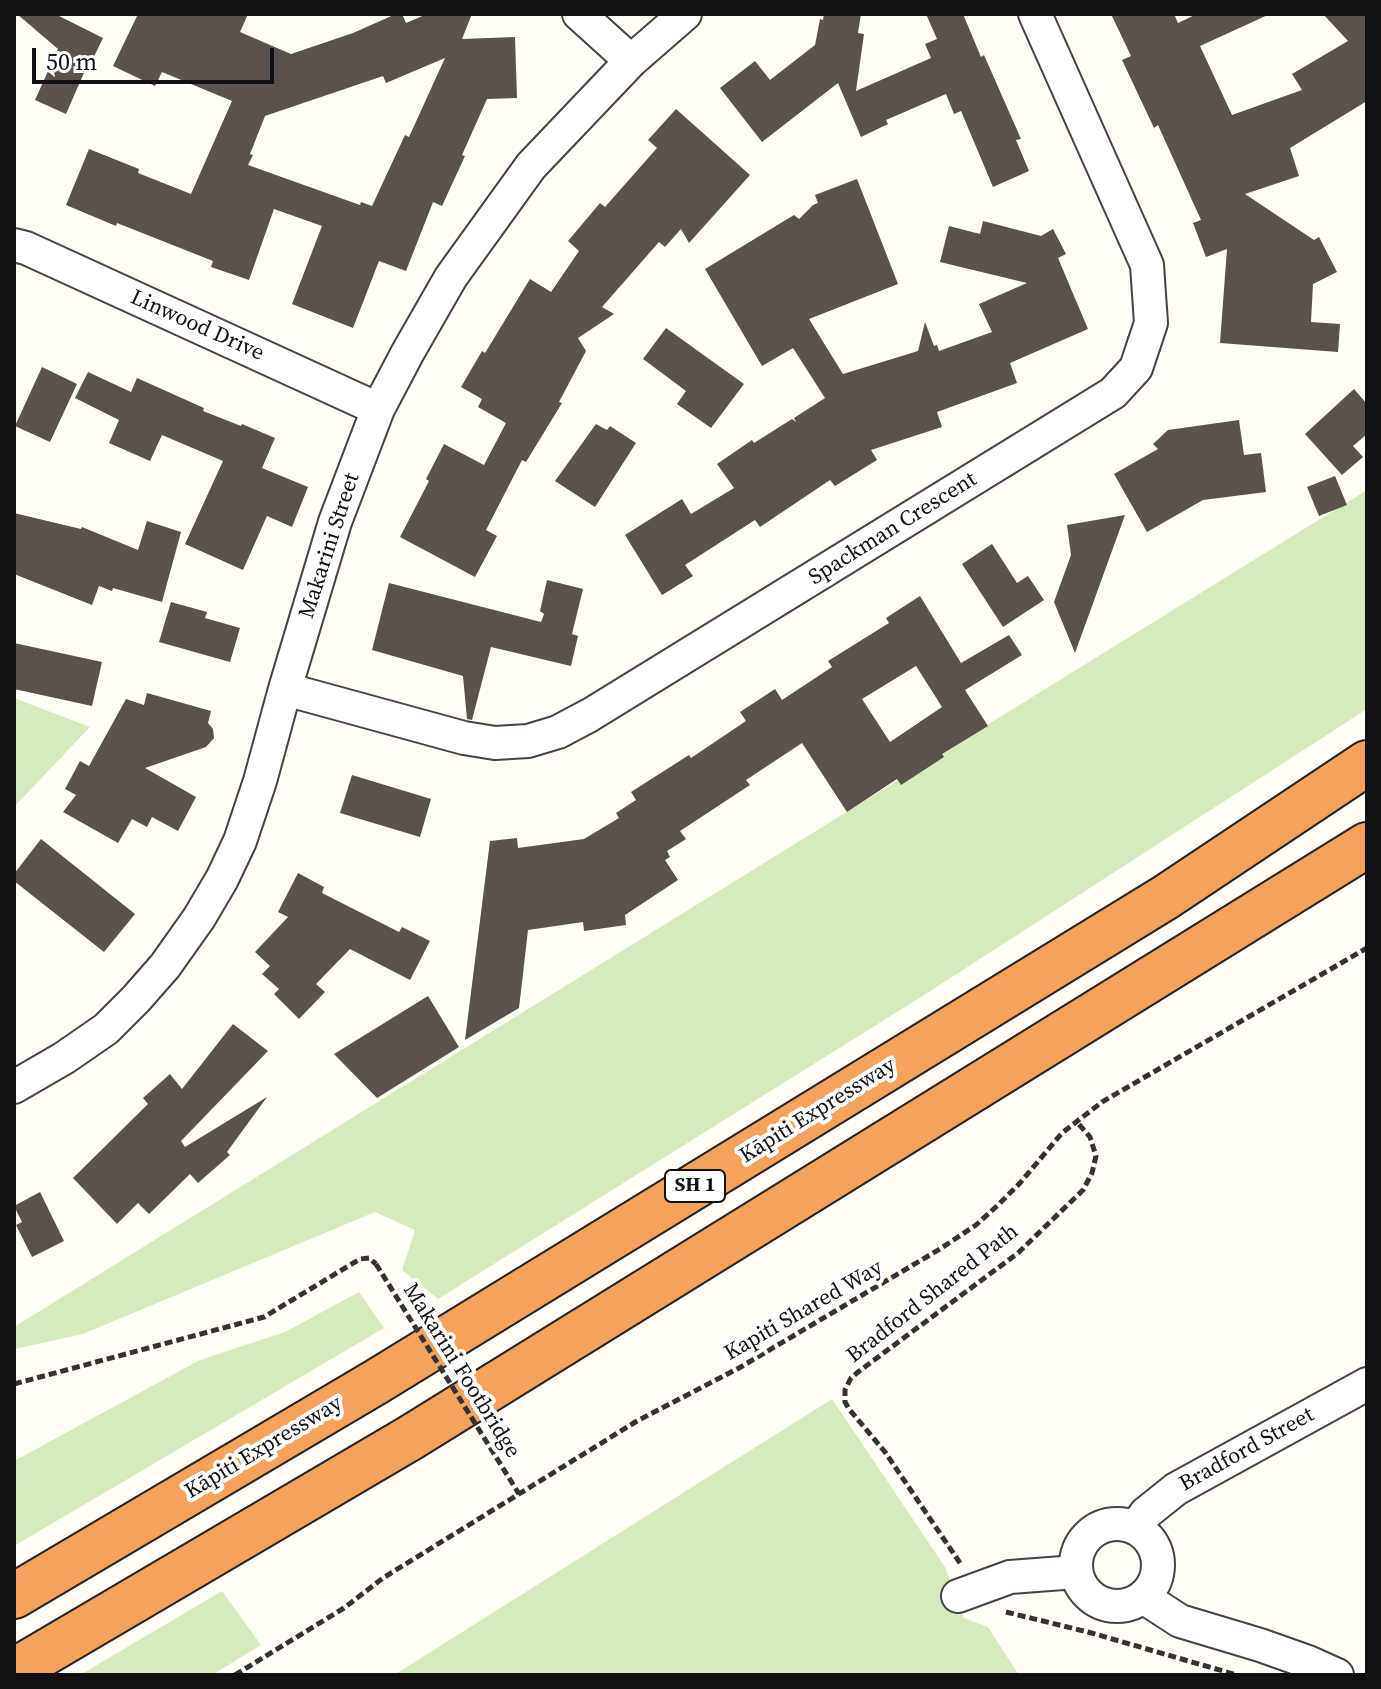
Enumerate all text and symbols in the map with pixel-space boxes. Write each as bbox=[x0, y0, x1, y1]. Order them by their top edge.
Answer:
scale bar bbox=[36, 32, 278, 82]
text: 50 m bbox=[46, 45, 97, 78]
street label: Linwood Drive bbox=[126, 285, 268, 367]
street label: Spackman Crescent bbox=[804, 467, 982, 591]
street label: Makarini Street bbox=[294, 470, 366, 622]
street label: Kāpiti Expressway bbox=[735, 1052, 901, 1170]
road number: SH 1 bbox=[665, 1170, 725, 1202]
street label: Bradford Shared Path bbox=[842, 1219, 1024, 1369]
street label: Kapiti Shared Way bbox=[720, 1255, 888, 1367]
street label: Makarini Footbridge bbox=[397, 1279, 525, 1463]
street label: Kāpiti Expressway bbox=[181, 1391, 347, 1505]
street label: Bradford Street bbox=[1175, 1402, 1319, 1498]

